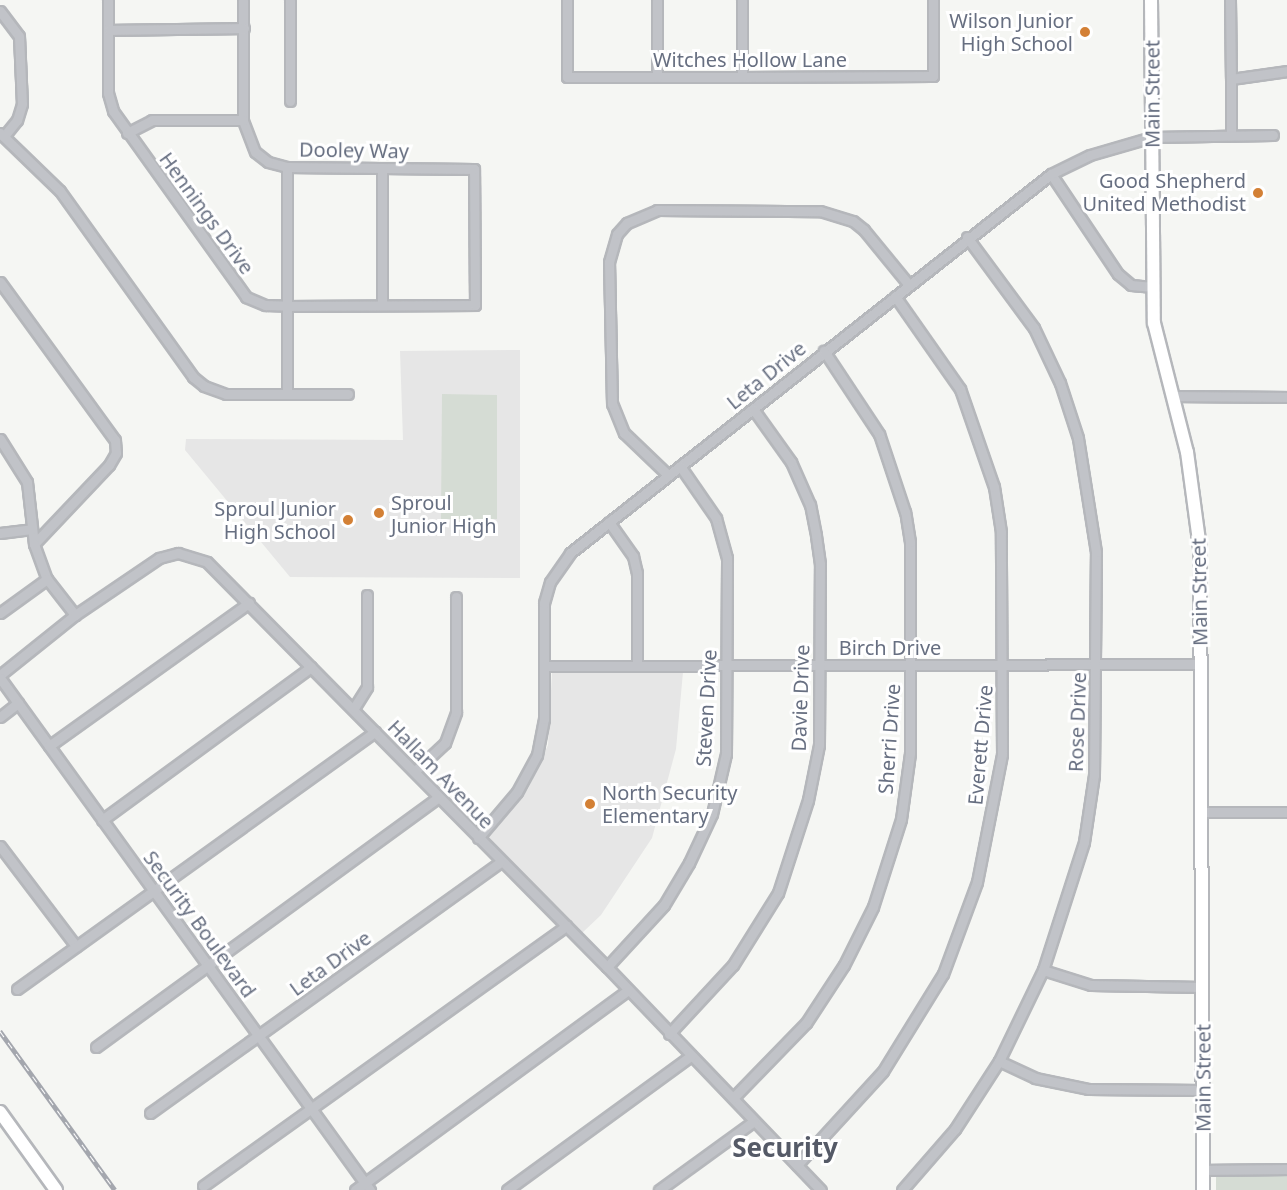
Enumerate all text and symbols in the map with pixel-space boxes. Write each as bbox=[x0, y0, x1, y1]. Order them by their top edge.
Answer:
place label: Wilson Junior High School bbox=[949, 8, 1073, 55]
marker: Wilson Junior High School bbox=[1078, 25, 1092, 39]
street label: Main Street bbox=[1140, 40, 1164, 148]
street label: Witches Hollow Lane bbox=[653, 47, 847, 71]
street label: Dooley Way bbox=[299, 137, 409, 163]
street label: Hennings Drive bbox=[155, 147, 259, 279]
place label: Good Shepherd United Methodist bbox=[1083, 169, 1246, 216]
marker: Good Shepherd United Methodist bbox=[1251, 186, 1265, 200]
street label: Leta Drive bbox=[722, 336, 810, 414]
place label: Sproul Junior High bbox=[391, 490, 497, 537]
place label: Sproul Junior High School bbox=[214, 496, 336, 543]
marker: Sproul Junior High bbox=[372, 506, 386, 520]
marker: Sproul Junior High School bbox=[341, 513, 355, 527]
street label: Main Street bbox=[1186, 538, 1212, 646]
street label: Birch Drive bbox=[839, 635, 941, 659]
street label: Davie Drive bbox=[786, 644, 814, 752]
street label: Steven Drive bbox=[691, 649, 721, 767]
street label: Rose Drive bbox=[1063, 672, 1091, 772]
street label: Sherri Drive bbox=[873, 683, 905, 795]
street label: Everett Drive bbox=[963, 684, 997, 806]
street label: Hallam Avenue bbox=[383, 715, 499, 833]
place label: North Security Elementary bbox=[602, 780, 737, 827]
marker: North Security Elementary bbox=[583, 797, 597, 811]
street label: Security Boulevard bbox=[139, 846, 261, 1002]
street label: Leta Drive bbox=[285, 925, 375, 1001]
street label: Main Street bbox=[1191, 1024, 1215, 1132]
district label: Security bbox=[732, 1132, 838, 1164]

